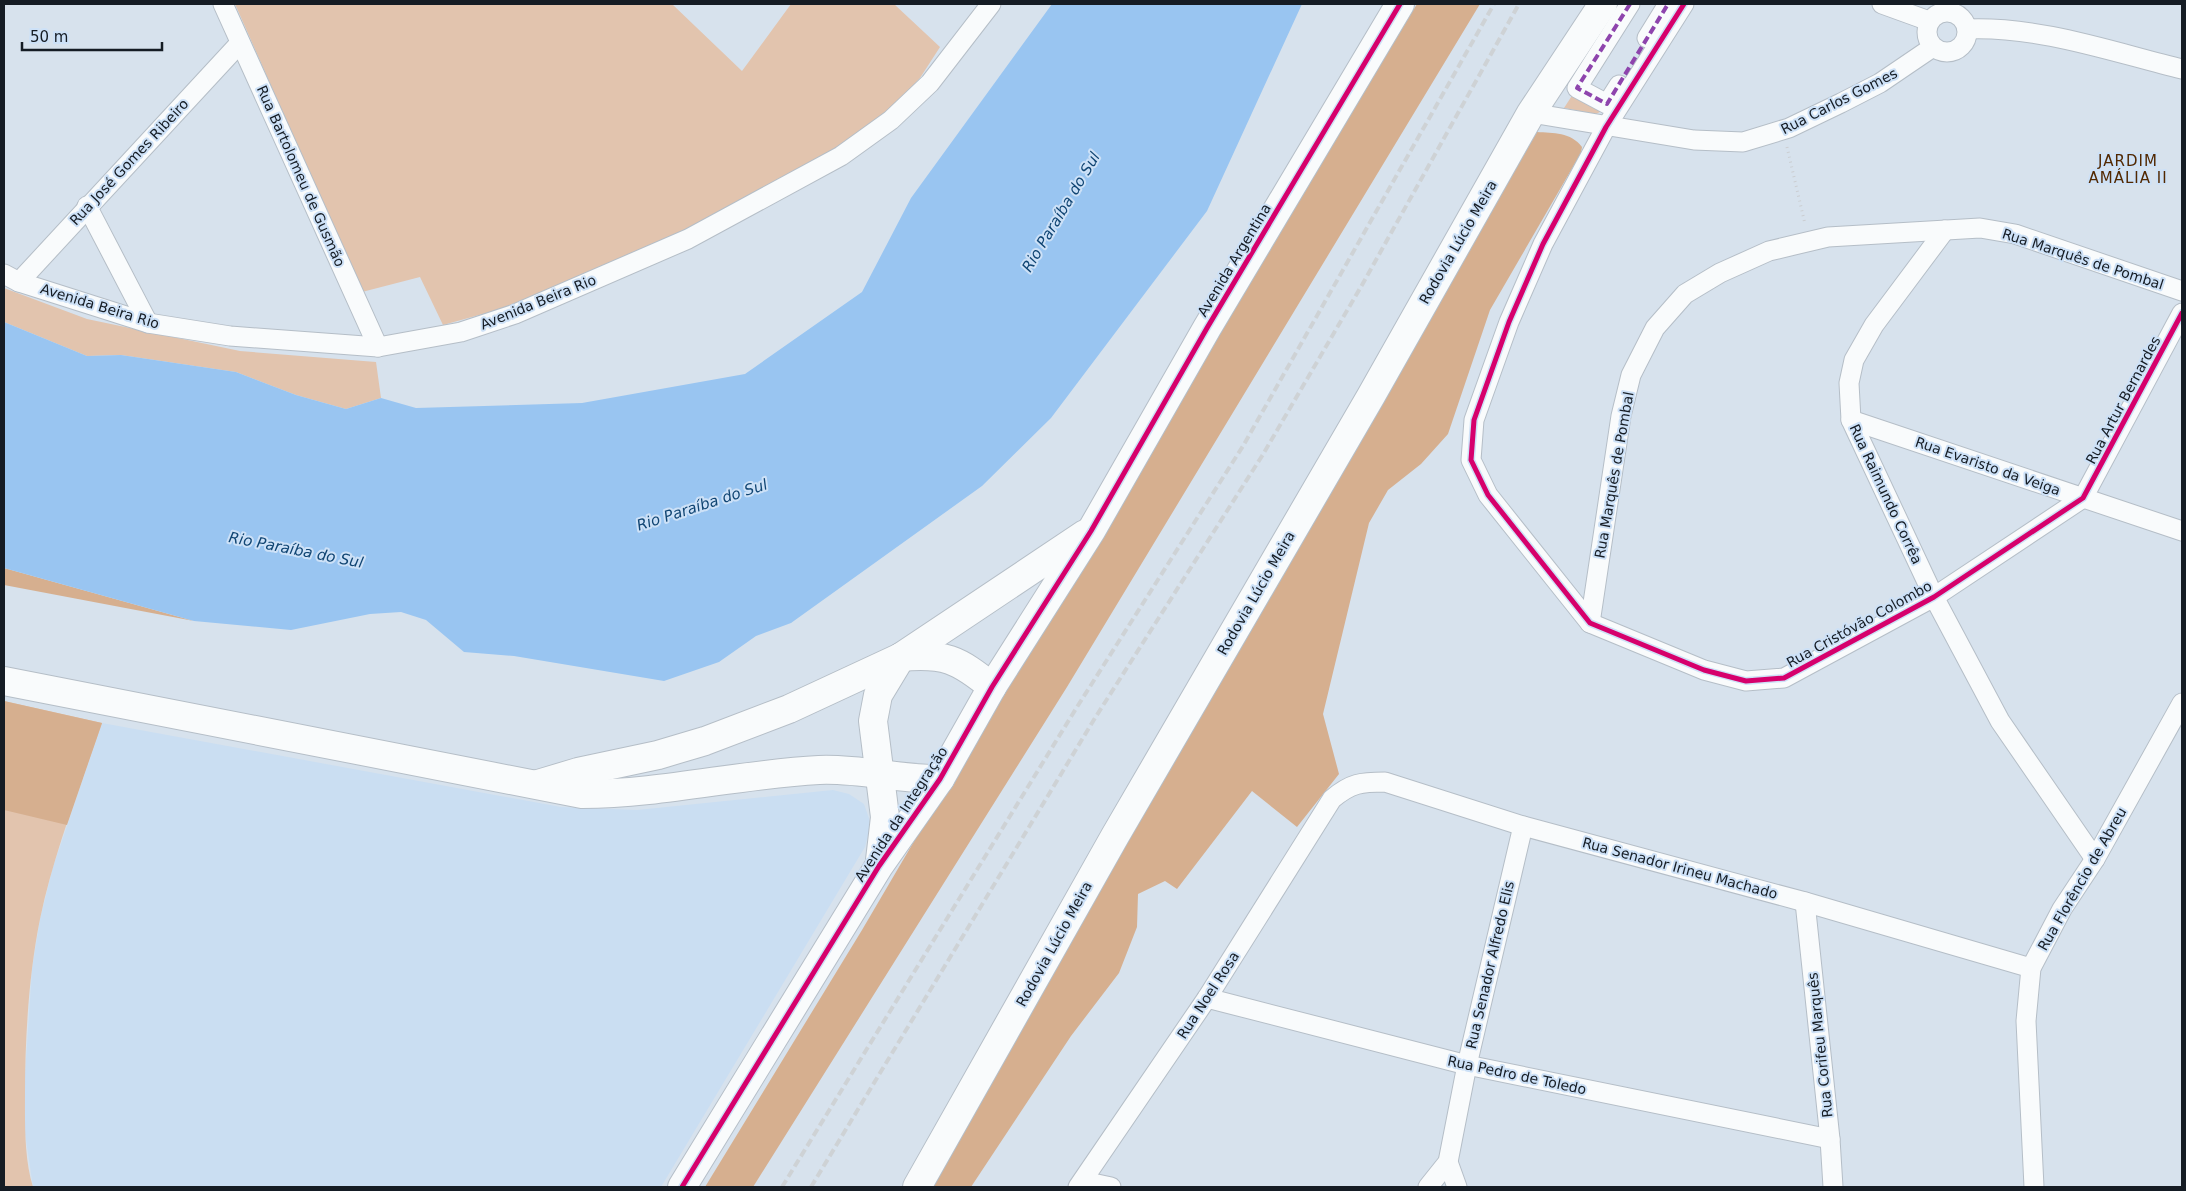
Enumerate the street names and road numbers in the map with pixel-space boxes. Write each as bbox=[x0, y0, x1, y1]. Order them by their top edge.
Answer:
street label: Rua Carlos Gomes bbox=[1778, 65, 1900, 137]
street label: Rua Bartolomeu de Gusmão bbox=[254, 83, 348, 269]
street label: Rua José Gomes Ribeiro bbox=[66, 96, 192, 228]
street label: Rodovia Lúcio Meira bbox=[1416, 177, 1500, 307]
street label: Avenida Argentina bbox=[1194, 201, 1274, 319]
street label: Rua Marquês de Pombal bbox=[2000, 225, 2166, 293]
street label: Avenida Beira Rio bbox=[478, 271, 598, 333]
street label: Avenida Beira Rio bbox=[39, 280, 161, 332]
street label: Rua Artur Bernardes bbox=[2083, 333, 2163, 467]
street label: Rua Marquês de Pombal bbox=[1591, 391, 1637, 559]
street label: Rua Raimundo Corrêa bbox=[1846, 421, 1926, 567]
street label: Rua Evaristo da Veiga bbox=[1913, 434, 2063, 498]
street label: Rodovia Lúcio Meira bbox=[1214, 528, 1298, 658]
street label: Rua Cristóvão Colombo bbox=[1784, 577, 1934, 671]
street label: Avenida da Integração bbox=[851, 744, 951, 884]
street label: Rua Florêncio de Abreu bbox=[2034, 805, 2130, 953]
street label: Rua Senador Irineu Machado bbox=[1581, 834, 1779, 902]
street label: Rodovia Lúcio Meira bbox=[1013, 879, 1095, 1009]
street label: Rua Senador Alfredo Elis bbox=[1463, 879, 1517, 1051]
street label: Rua Noel Rosa bbox=[1174, 948, 1242, 1042]
street label: Rua Corifeu Marquês bbox=[1804, 972, 1836, 1118]
street label: Rua Pedro de Toledo bbox=[1446, 1052, 1588, 1098]

